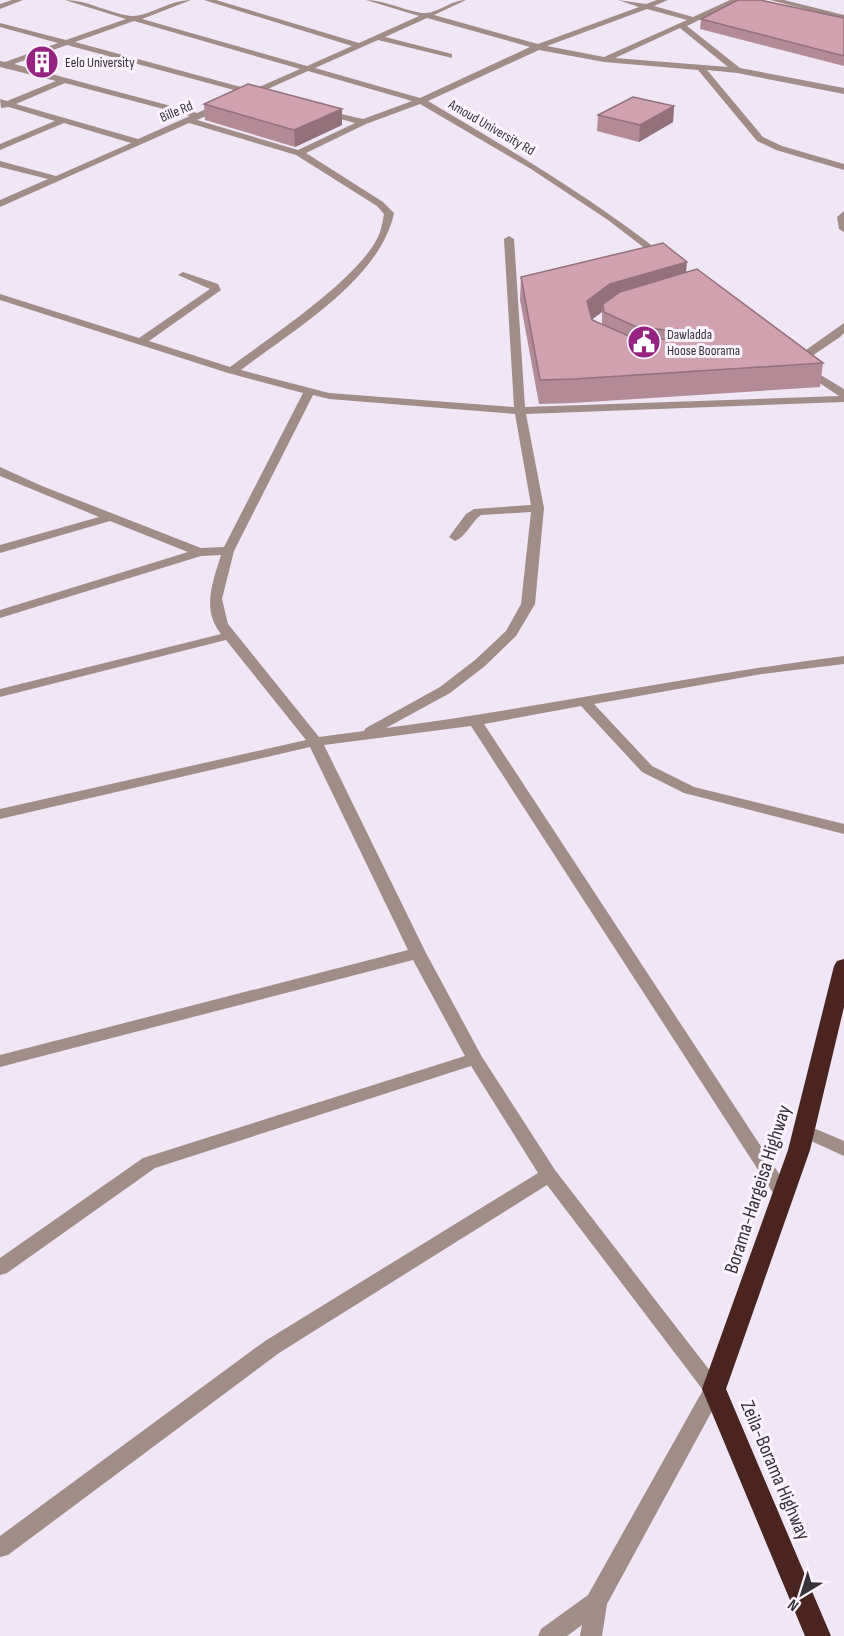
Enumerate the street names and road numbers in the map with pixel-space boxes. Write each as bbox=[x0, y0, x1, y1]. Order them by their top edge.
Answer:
street label: Amoud University Rd bbox=[445, 95, 538, 159]
street label: Bille Rd bbox=[157, 97, 195, 126]
street label: Borama-Hargeisa Highway bbox=[719, 1102, 797, 1277]
street label: Zeila-Borama Highway bbox=[735, 1397, 815, 1544]

